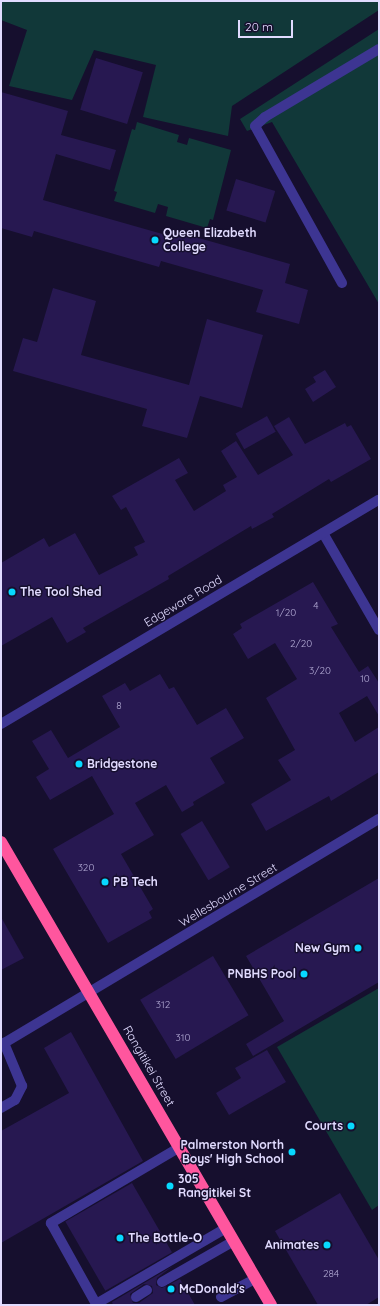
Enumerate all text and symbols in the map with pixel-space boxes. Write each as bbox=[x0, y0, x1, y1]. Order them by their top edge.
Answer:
scale bar bbox=[240, 12, 295, 38]
text: 20 m bbox=[245, 19, 273, 34]
place label: Queen Elizabeth College bbox=[163, 226, 257, 254]
marker: Queen Elizabeth College bbox=[150, 235, 160, 245]
street label: Edgeware Road bbox=[141, 572, 225, 630]
place label: The Tool Shed bbox=[20, 585, 101, 599]
marker: The Tool Shed bbox=[7, 587, 17, 597]
house number: 4 bbox=[313, 600, 319, 612]
house number: 1/20 bbox=[276, 607, 296, 619]
house number: 2/20 bbox=[290, 638, 312, 650]
house number: 3/20 bbox=[309, 665, 331, 677]
house number: 10 bbox=[360, 673, 370, 685]
house number: 8 bbox=[116, 700, 122, 712]
place label: Bridgestone bbox=[87, 757, 157, 771]
marker: Bridgestone bbox=[74, 759, 84, 769]
street label: Wellesbourne Street bbox=[176, 860, 280, 930]
house number: 320 bbox=[78, 862, 94, 874]
place label: PB Tech bbox=[113, 875, 158, 889]
marker: PB Tech bbox=[100, 877, 110, 887]
place label: New Gym bbox=[295, 941, 350, 955]
marker: New Gym bbox=[353, 943, 363, 953]
place label: PNBHS Pool bbox=[228, 967, 296, 981]
marker: PNBHS Pool bbox=[299, 969, 309, 979]
house number: 312 bbox=[156, 999, 170, 1011]
street label: Rangitikei Street bbox=[120, 1023, 178, 1109]
house number: 310 bbox=[176, 1032, 190, 1044]
place label: Courts bbox=[305, 1119, 343, 1133]
marker: Courts bbox=[346, 1121, 356, 1131]
place label: Palmerston North Boys' High School bbox=[181, 1138, 284, 1166]
marker: Palmerston North Boys' High School bbox=[287, 1147, 297, 1157]
place label: 305 Rangitikei St bbox=[178, 1172, 251, 1200]
marker: 305 Rangitikei St bbox=[165, 1181, 175, 1191]
place label: The Bottle-O bbox=[128, 1231, 202, 1245]
marker: The Bottle-O bbox=[115, 1233, 125, 1243]
place label: Animates bbox=[265, 1238, 319, 1252]
marker: Animates bbox=[322, 1240, 332, 1250]
house number: 284 bbox=[323, 1268, 339, 1280]
place label: McDonald's bbox=[179, 1282, 245, 1296]
marker: McDonald's bbox=[166, 1284, 176, 1294]

